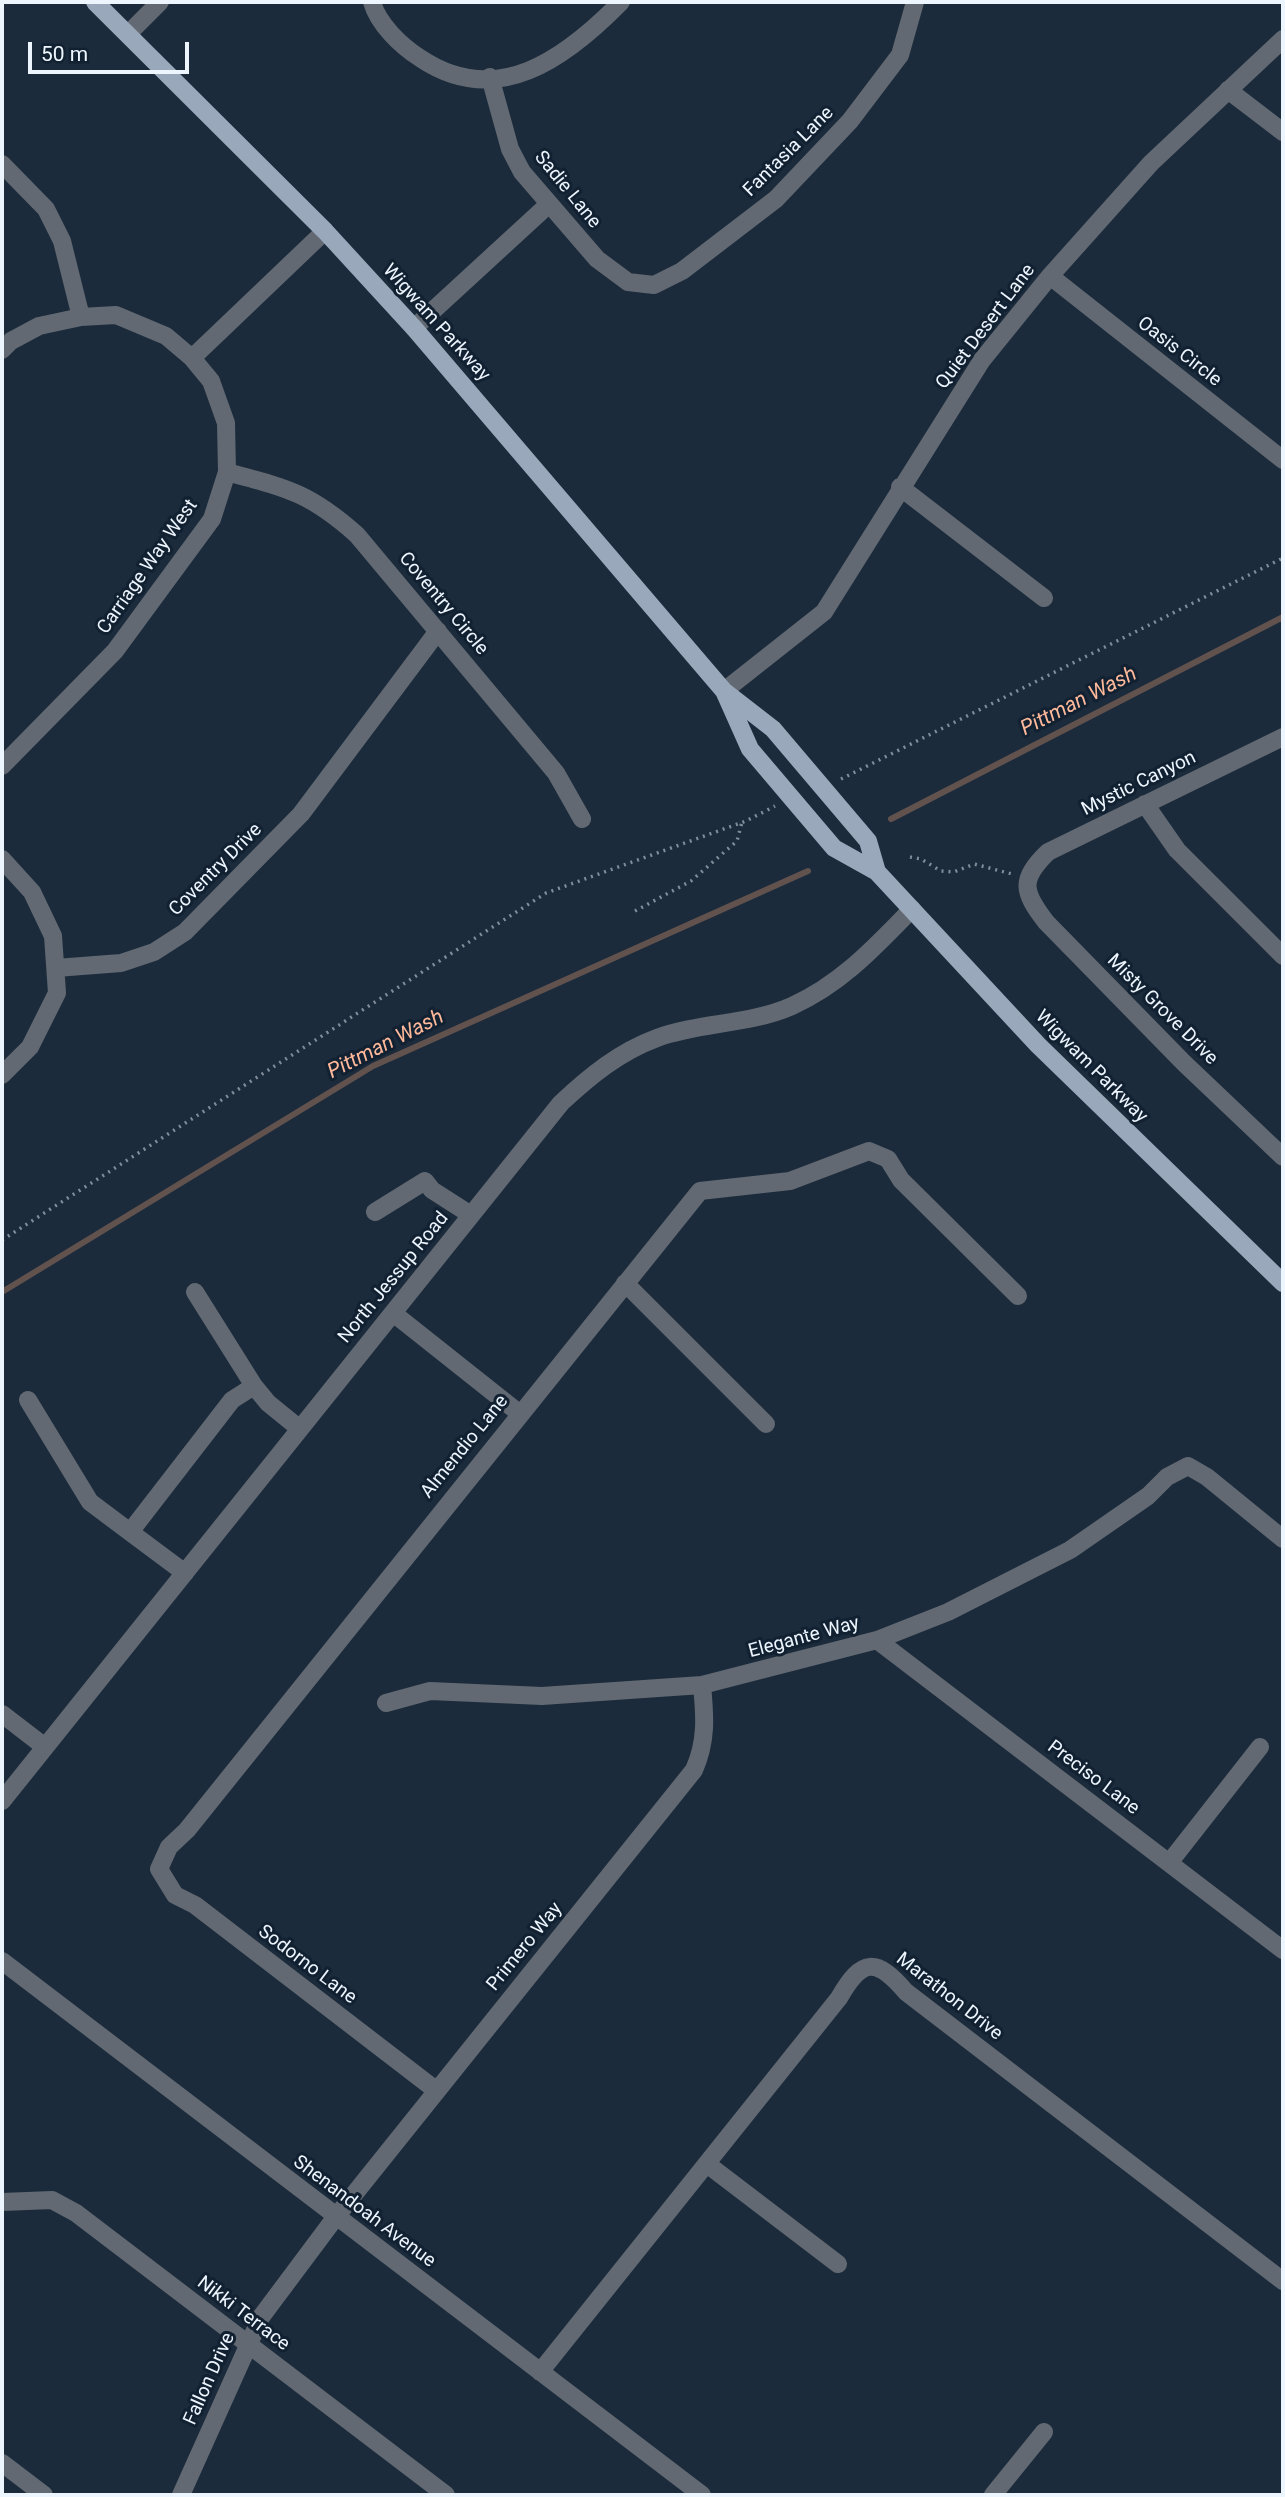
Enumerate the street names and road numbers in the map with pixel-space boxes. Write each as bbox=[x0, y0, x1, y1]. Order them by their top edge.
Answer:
street label: Fantasia Lane bbox=[739, 102, 839, 202]
street label: Sadie Lane bbox=[529, 147, 605, 233]
street label: Wigwam Parkway bbox=[377, 260, 495, 386]
street label: Quiet Desert Lane bbox=[932, 260, 1040, 394]
street label: Oasis Circle bbox=[1132, 312, 1226, 392]
street label: Carriage Way West bbox=[93, 495, 203, 639]
street label: Coventry Circle bbox=[393, 548, 493, 660]
street label: Mystic Canyon bbox=[1078, 747, 1200, 821]
street label: Coventry Drive bbox=[165, 819, 267, 921]
street label: Misty Grove Drive bbox=[1102, 950, 1222, 1070]
street label: Wigwam Parkway bbox=[1030, 1006, 1152, 1128]
street label: North Jessup Road bbox=[334, 1208, 454, 1348]
street label: Almendio Lane bbox=[416, 1391, 514, 1503]
street label: Elegante Way bbox=[746, 1612, 862, 1664]
street label: Preciso Lane bbox=[1042, 1736, 1144, 1820]
street label: Primero Way bbox=[482, 1898, 568, 1996]
street label: Sodorno Lane bbox=[253, 1921, 361, 2009]
street label: Marathon Drive bbox=[891, 1948, 1007, 2046]
street label: Shenandoah Avenue bbox=[288, 2151, 440, 2273]
street label: Nikki Terrace bbox=[192, 2272, 294, 2356]
street label: Fallon Drive bbox=[180, 2329, 240, 2429]

